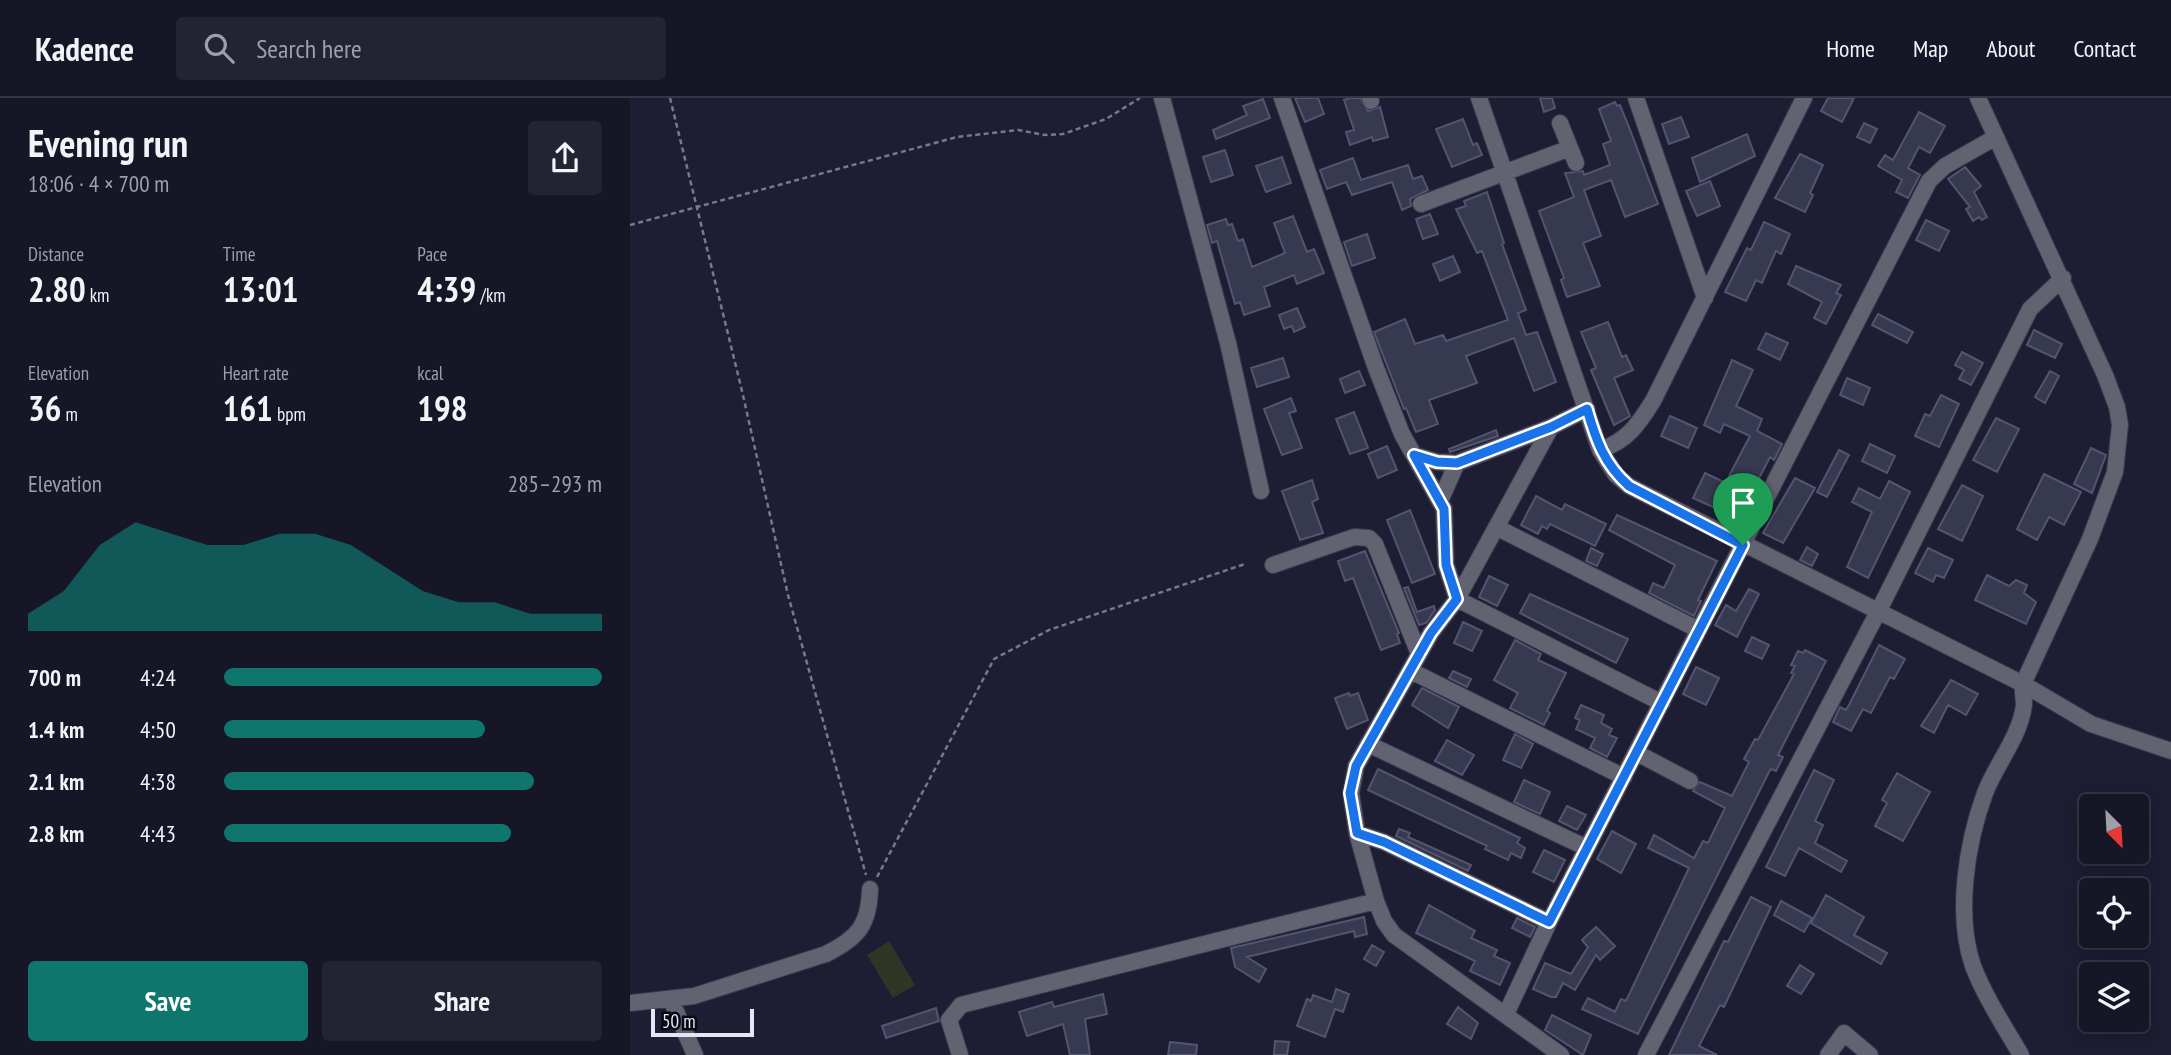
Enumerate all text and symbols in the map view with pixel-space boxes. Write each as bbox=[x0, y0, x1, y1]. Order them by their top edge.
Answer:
search box bbox=[176, 17, 666, 80]
text: Kadence bbox=[35, 27, 134, 70]
icon: search bbox=[200, 29, 238, 67]
text: Search here bbox=[256, 32, 362, 65]
text: Home bbox=[1826, 33, 1875, 64]
text: Map bbox=[1913, 33, 1948, 64]
text: About bbox=[1986, 33, 2035, 64]
text: Contact bbox=[2073, 33, 2136, 64]
text: Evening run bbox=[28, 118, 188, 167]
button: share bbox=[528, 121, 602, 195]
text: 18:06 · 4 × 700 m bbox=[28, 169, 169, 198]
text: Distance bbox=[28, 242, 84, 266]
text: Time bbox=[223, 242, 256, 266]
text: Pace bbox=[417, 242, 447, 266]
text: 2.80 bbox=[28, 266, 86, 312]
text: 13:01 bbox=[223, 266, 298, 312]
text: 4:39 bbox=[417, 266, 476, 312]
text: km bbox=[86, 283, 109, 307]
text: /km bbox=[476, 283, 506, 307]
text: Elevation bbox=[28, 361, 89, 385]
text: Heart rate bbox=[223, 361, 289, 385]
text: kcal bbox=[417, 361, 443, 385]
text: 36 bbox=[28, 385, 61, 431]
text: 161 bbox=[223, 385, 273, 431]
text: 198 bbox=[417, 385, 468, 431]
text: m bbox=[61, 402, 78, 426]
text: bpm bbox=[273, 402, 306, 426]
text: Elevation bbox=[28, 469, 102, 498]
text: 285–293 m bbox=[508, 469, 602, 498]
pin bbox=[1713, 473, 1773, 545]
icon: arrive bbox=[1724, 484, 1762, 522]
text: 700 m bbox=[28, 663, 81, 692]
text: 4:24 bbox=[140, 663, 176, 692]
text: 1.4 km bbox=[28, 715, 84, 744]
text: 4:50 bbox=[140, 715, 176, 744]
text: 2.1 km bbox=[28, 767, 84, 796]
text: 4:38 bbox=[140, 767, 176, 796]
north arrow bbox=[2079, 794, 2149, 864]
map controls bbox=[2079, 794, 2149, 1032]
text: 2.8 km bbox=[28, 819, 84, 848]
text: 4:43 bbox=[140, 819, 176, 848]
button: locate bbox=[2079, 878, 2149, 948]
button: Save bbox=[28, 961, 308, 1041]
button: Share bbox=[322, 961, 602, 1041]
button: layers bbox=[2079, 962, 2149, 1032]
scale bar bbox=[651, 1006, 754, 1038]
text: 50 m bbox=[662, 1009, 696, 1033]

